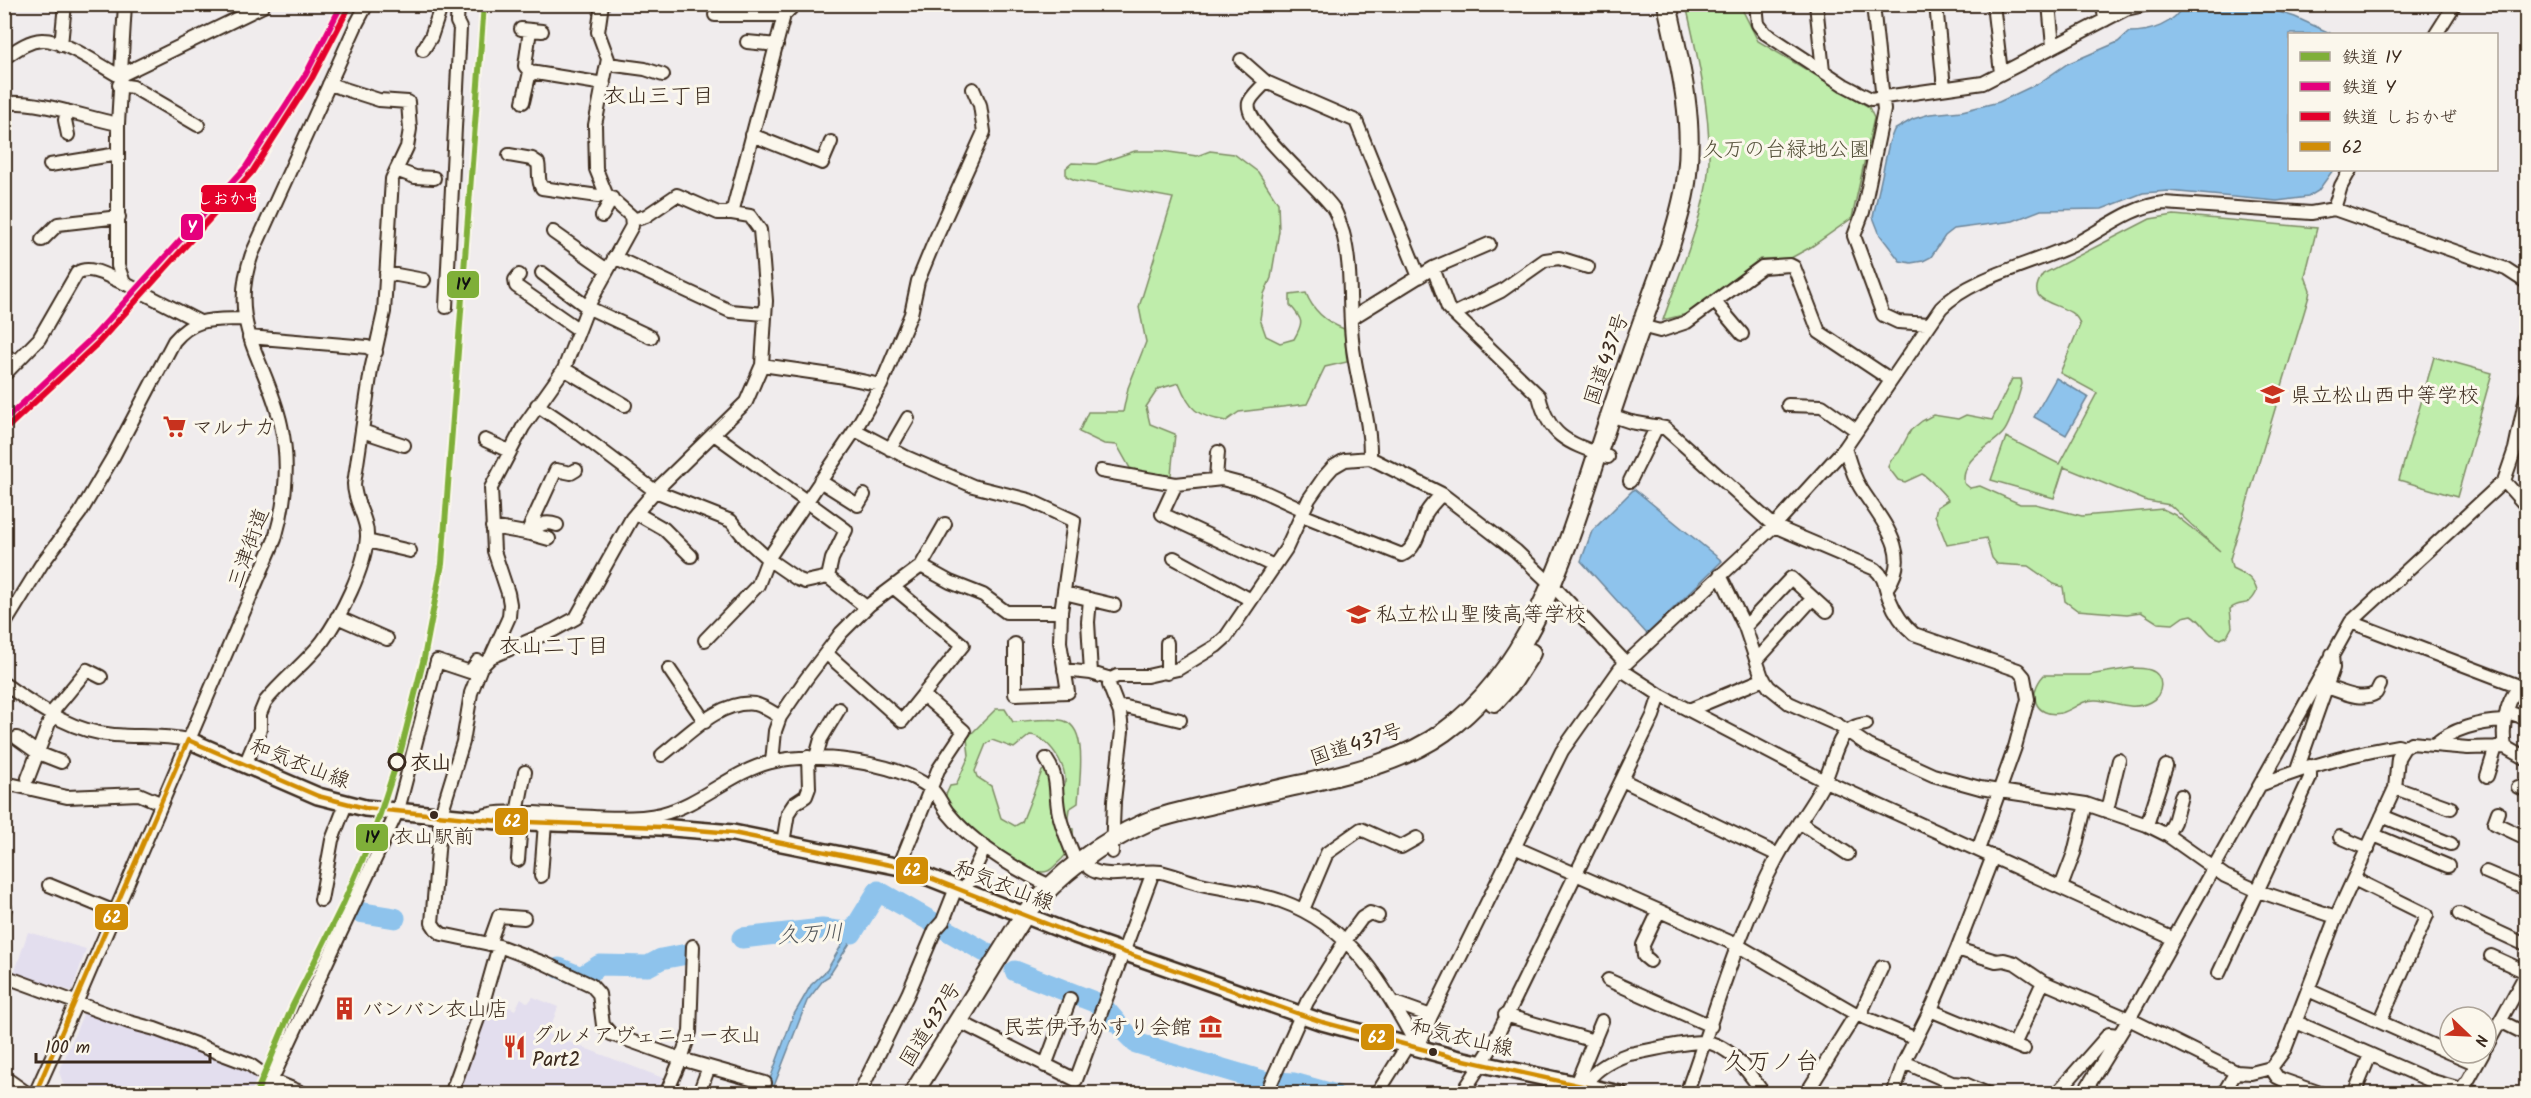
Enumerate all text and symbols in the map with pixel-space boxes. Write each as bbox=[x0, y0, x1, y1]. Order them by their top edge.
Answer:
legend bbox=[2288, 33, 2498, 171]
text: 鉄道 IY bbox=[2342, 44, 2402, 73]
text: 鉄道 Y bbox=[2342, 74, 2396, 103]
district label: 衣山三丁目 bbox=[604, 80, 714, 115]
text: 鉄道 しおかぜ bbox=[2342, 104, 2457, 133]
park label: 久万の台緑地公園 bbox=[1702, 134, 1870, 167]
text: 62 bbox=[2342, 134, 2362, 163]
line badge: しおかぜ bbox=[200, 184, 257, 213]
text: しおかぜ bbox=[197, 187, 261, 212]
line badge: Y bbox=[180, 213, 204, 241]
text: Y bbox=[188, 216, 198, 241]
line badge: IY bbox=[446, 270, 480, 299]
text: IY bbox=[456, 273, 471, 298]
street label: 国道437号 bbox=[1576, 309, 1639, 410]
place label: 県立松山西中等学校 bbox=[2290, 380, 2479, 413]
school or university icon: 県立松山西中等学校 bbox=[2259, 382, 2285, 408]
place label: マルナカ bbox=[192, 412, 276, 445]
supermarket icon: マルナカ bbox=[161, 414, 187, 440]
street label: 三津街道 bbox=[220, 503, 279, 594]
place label: 私立松山聖陵高等学校 bbox=[1376, 599, 1586, 632]
school or university icon: 私立松山聖陵高等学校 bbox=[1345, 601, 1371, 627]
district label: 衣山二丁目 bbox=[499, 630, 609, 665]
street label: 国道437号 bbox=[1306, 715, 1407, 776]
street label: 和気衣山線 bbox=[245, 730, 354, 799]
place label: 衣山 bbox=[410, 747, 452, 780]
marker: 衣山 bbox=[388, 753, 406, 771]
line badge: 62 bbox=[494, 807, 529, 836]
marker: 衣山駅前 bbox=[428, 809, 440, 821]
text: 62 bbox=[503, 810, 521, 835]
place label: 衣山駅前 bbox=[394, 822, 474, 854]
line badge: IY bbox=[355, 823, 389, 852]
text: IY bbox=[365, 826, 380, 851]
street label: 和気衣山線 bbox=[949, 852, 1058, 921]
line badge: 62 bbox=[895, 856, 929, 885]
text: 62 bbox=[903, 859, 921, 884]
line badge: 62 bbox=[94, 903, 129, 931]
text: 62 bbox=[103, 906, 121, 931]
water label: 久万川 bbox=[776, 916, 844, 955]
street label: 国道437号 bbox=[892, 975, 971, 1074]
place label: バンバン衣山店 bbox=[362, 994, 508, 1027]
building icon: バンバン衣山店 bbox=[331, 996, 357, 1022]
north arrow bbox=[2438, 1005, 2498, 1065]
street label: 和気衣山線 bbox=[1407, 1011, 1517, 1066]
place label: 民芸伊予かすり会館 bbox=[1003, 1012, 1192, 1045]
museum icon: 民芸伊予かすり会館 bbox=[1197, 1014, 1223, 1040]
place label: グルメアヴェニュー衣山 Part2 bbox=[532, 1020, 761, 1077]
line badge: 62 bbox=[1360, 1023, 1395, 1051]
scale bar bbox=[36, 1026, 210, 1064]
text: 62 bbox=[1368, 1026, 1386, 1051]
text: N bbox=[2467, 1031, 2494, 1050]
text: 100 m bbox=[45, 1034, 90, 1063]
restaurant icon: グルメアヴェニュー衣山 Part2 bbox=[501, 1034, 527, 1060]
district label: 久万ノ台 bbox=[1723, 1043, 1819, 1082]
unlabelled marker bbox=[1427, 1046, 1439, 1058]

